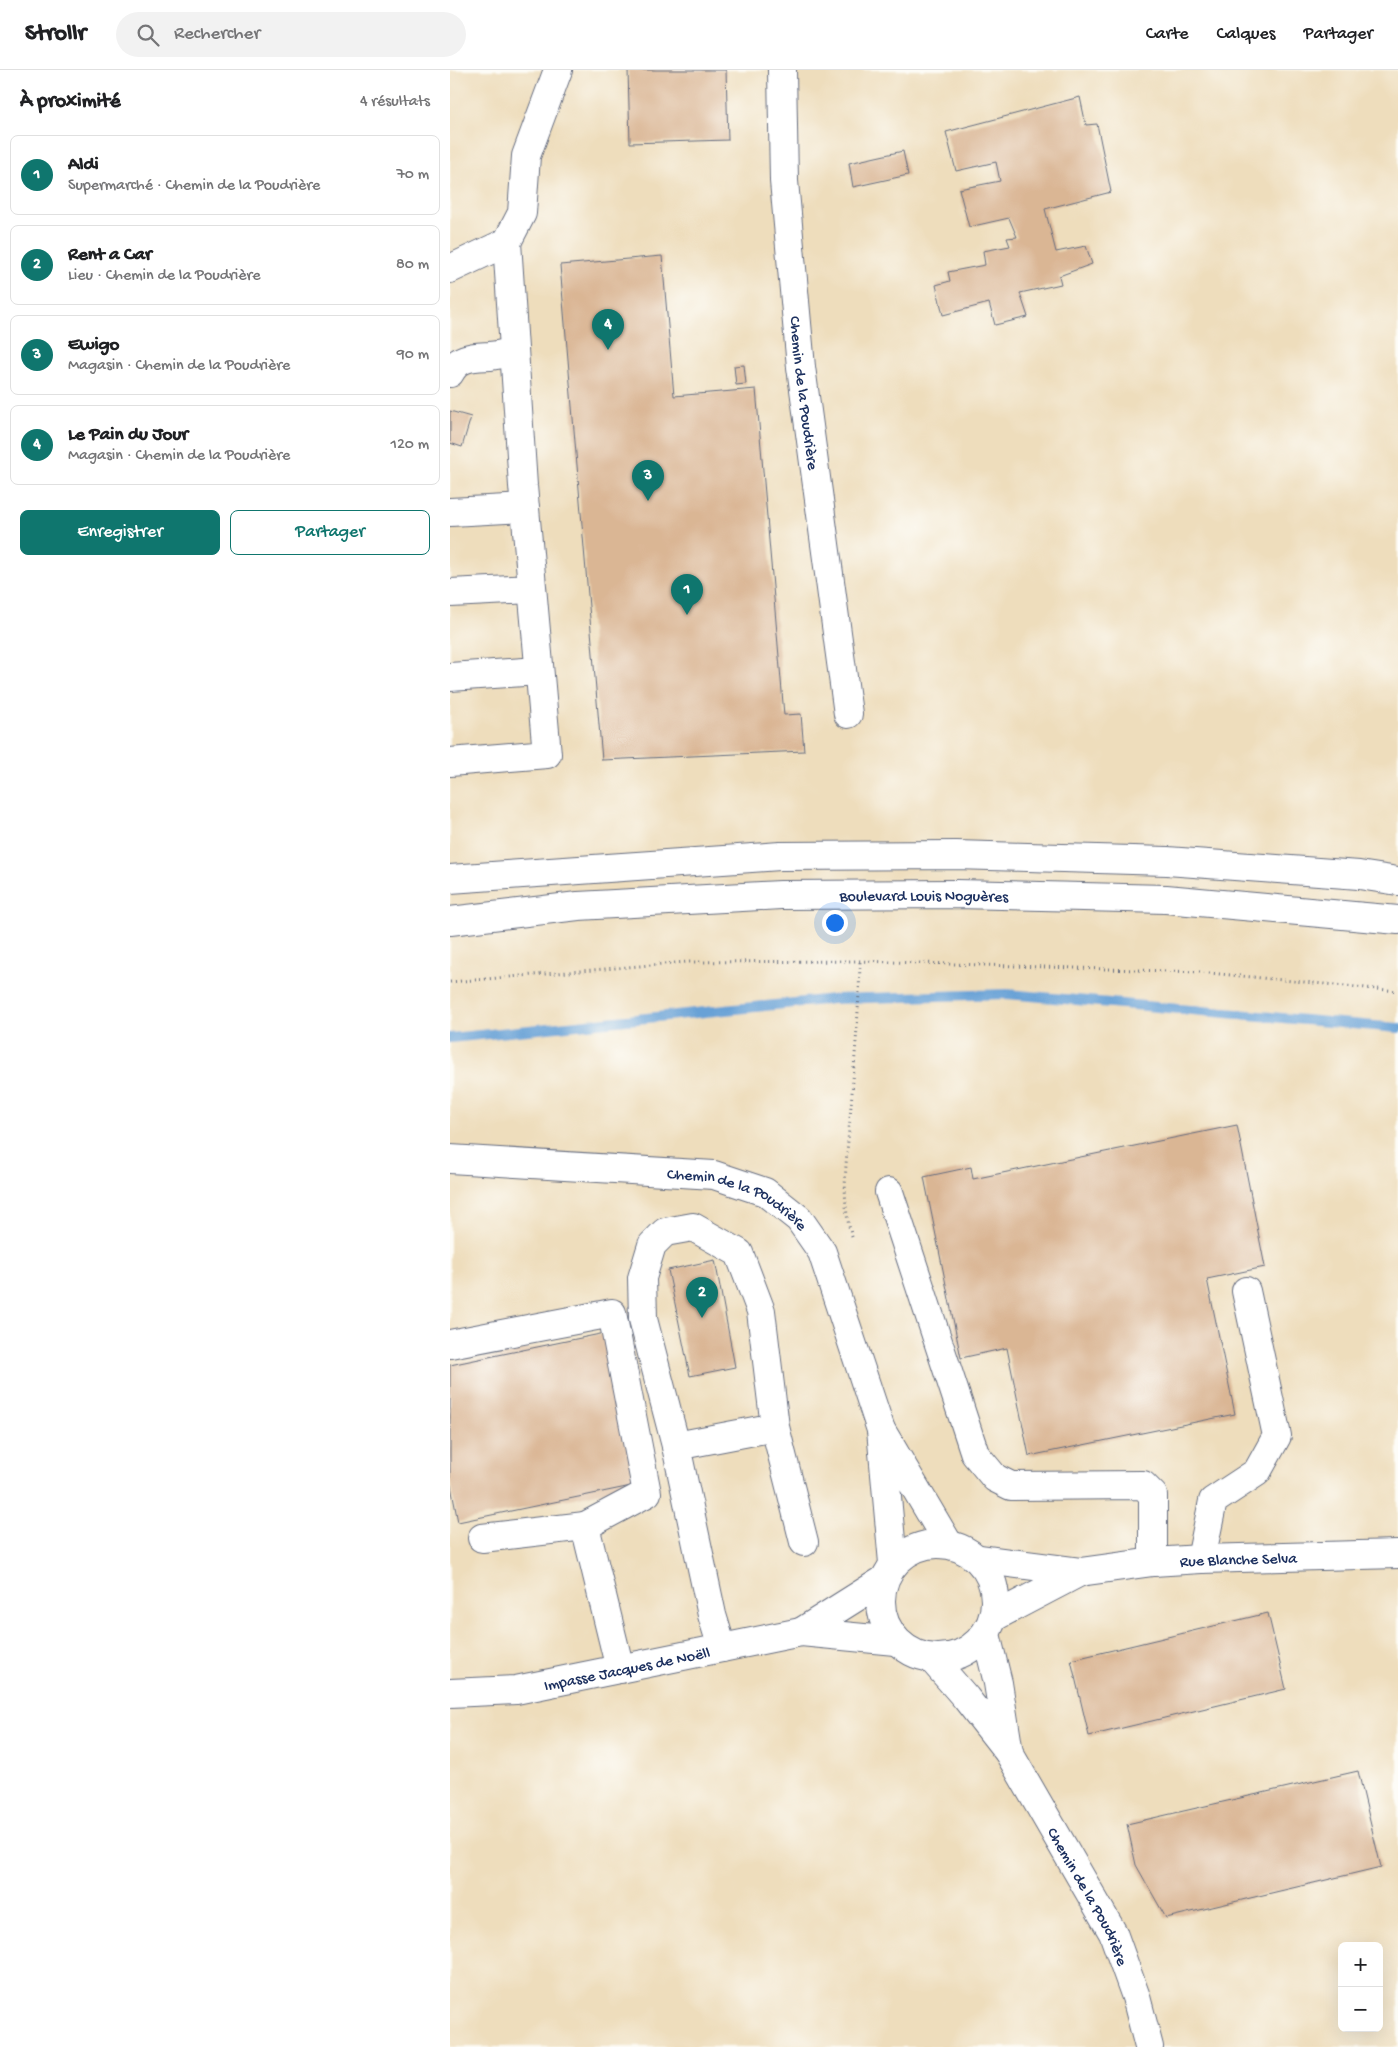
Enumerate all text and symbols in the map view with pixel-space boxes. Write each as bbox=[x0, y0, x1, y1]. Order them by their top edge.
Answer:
search box bbox=[116, 12, 466, 57]
text: Strollr bbox=[25, 20, 86, 49]
icon: search bbox=[134, 21, 162, 49]
text: Rechercher bbox=[174, 23, 260, 46]
text: Carte bbox=[1146, 24, 1189, 45]
text: Calques bbox=[1217, 24, 1275, 45]
text: Partager bbox=[1303, 24, 1373, 45]
text: À proximité bbox=[20, 90, 121, 115]
text: 4 résultats bbox=[360, 93, 430, 112]
text: Aldi bbox=[68, 154, 99, 177]
text: 1 bbox=[34, 166, 40, 185]
text: 70 m bbox=[396, 166, 429, 185]
text: Supermarché · Chemin de la Poudrière bbox=[68, 177, 320, 196]
text: Rent a Car bbox=[68, 244, 152, 267]
text: 2 bbox=[33, 256, 41, 275]
text: 80 m bbox=[396, 256, 429, 275]
text: Lieu · Chemin de la Poudrière bbox=[68, 267, 260, 286]
pin: 4 bbox=[592, 309, 624, 350]
street label: Chemin de la Poudrière bbox=[783, 315, 821, 472]
text: Ewigo bbox=[68, 334, 119, 357]
text: 3 bbox=[33, 346, 41, 365]
text: 90 m bbox=[397, 346, 429, 365]
text: Magasin · Chemin de la Poudrière bbox=[68, 357, 290, 376]
text: Le Pain du Jour bbox=[68, 424, 188, 447]
text: 4 bbox=[33, 436, 41, 455]
text: 120 m bbox=[390, 436, 429, 455]
text: Magasin · Chemin de la Poudrière bbox=[68, 447, 290, 466]
pin: 3 bbox=[632, 460, 664, 501]
button: Enregistrer bbox=[20, 510, 220, 555]
button: Partager bbox=[230, 510, 430, 555]
pin: 1 bbox=[671, 574, 703, 615]
street label: Boulevard Louis Noguères bbox=[838, 888, 1010, 908]
your location bbox=[822, 910, 848, 936]
street label: Chemin de la Poudrière bbox=[666, 1166, 810, 1236]
pin: 2 bbox=[686, 1277, 718, 1318]
street label: Rue Blanche Selva bbox=[1179, 1551, 1299, 1573]
street label: Impasse Jacques de Noëll bbox=[543, 1645, 712, 1697]
street label: Chemin de la Poudrière bbox=[1041, 1825, 1130, 1970]
map controls bbox=[1338, 1942, 1383, 2032]
button: + bbox=[1338, 1942, 1383, 1987]
button: − bbox=[1338, 1987, 1383, 2032]

